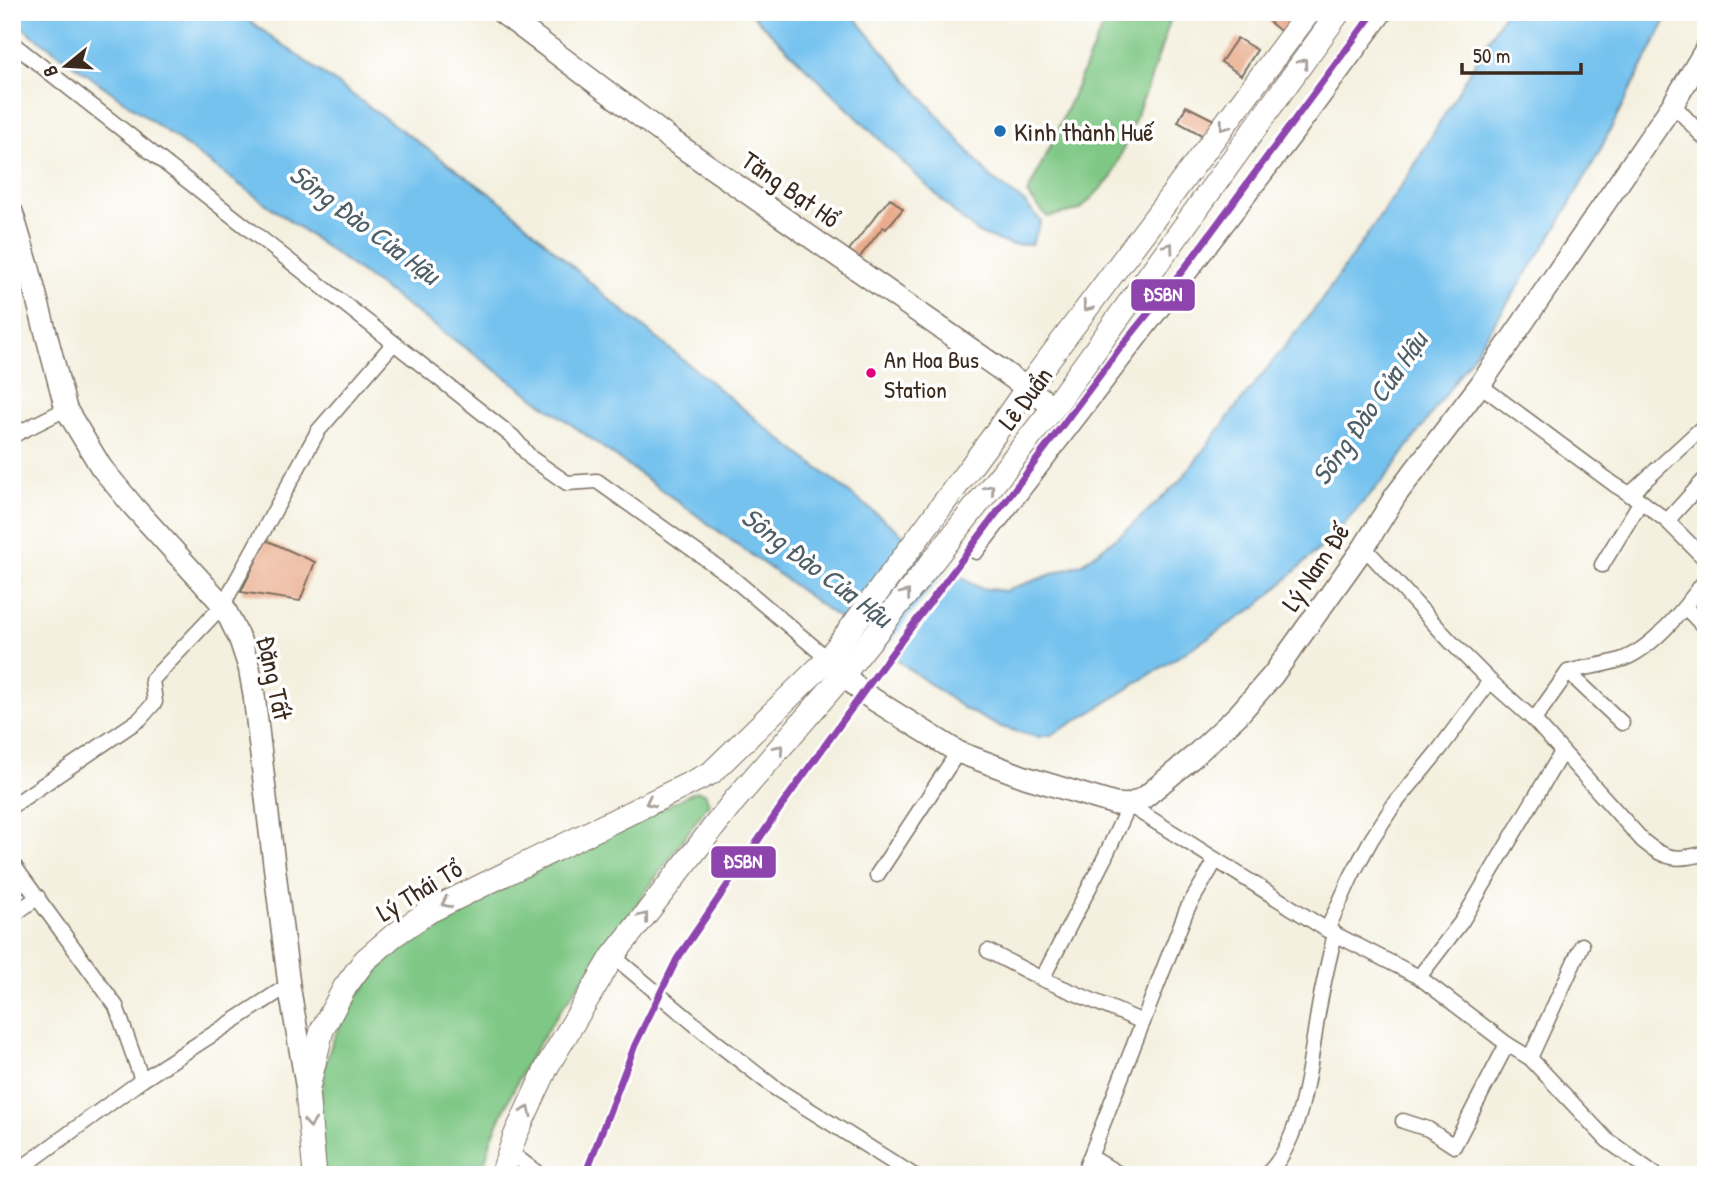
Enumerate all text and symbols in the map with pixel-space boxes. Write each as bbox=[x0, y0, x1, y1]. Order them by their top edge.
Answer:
north arrow bbox=[32, 32, 102, 102]
scale bar bbox=[1462, 32, 1582, 76]
text: 50 m bbox=[1473, 41, 1510, 70]
one-way arrow bbox=[1294, 58, 1307, 71]
text: B bbox=[36, 62, 64, 80]
place label: Kinh thành Huế bbox=[1014, 114, 1154, 149]
one-way arrow bbox=[1220, 118, 1232, 130]
marker: Kinh thành Huế bbox=[992, 123, 1008, 139]
street label: Tăng Bạt Hổ bbox=[735, 142, 848, 236]
water label: Sông Đào Cửa Hậu bbox=[282, 155, 450, 295]
one-way arrow bbox=[1161, 242, 1173, 255]
line badge: ĐSBN bbox=[1130, 278, 1196, 312]
text: ĐSBN bbox=[1144, 281, 1182, 307]
one-way arrow bbox=[1083, 300, 1096, 312]
water label: Sông Đào Cửa Hậu bbox=[1302, 321, 1438, 492]
place label: An Hoa Bus Station bbox=[884, 343, 979, 405]
street label: Lê Duẩn bbox=[990, 359, 1060, 437]
marker: An Hoa Bus Station bbox=[864, 366, 878, 380]
one-way arrow bbox=[981, 484, 994, 496]
water label: Sông Đào Cửa Hậu bbox=[734, 498, 902, 638]
street label: Lý Nam Đế bbox=[1273, 516, 1358, 618]
one-way arrow bbox=[898, 590, 911, 602]
street label: Đặng Tất bbox=[249, 633, 301, 724]
one-way arrow bbox=[771, 744, 783, 757]
one-way arrow bbox=[645, 794, 657, 808]
line badge: ĐSBN bbox=[710, 845, 777, 879]
text: ĐSBN bbox=[724, 848, 762, 874]
street label: Lý Thái Tổ bbox=[370, 850, 469, 929]
one-way arrow bbox=[441, 895, 453, 909]
one-way arrow bbox=[635, 912, 648, 924]
one-way arrow bbox=[519, 1106, 533, 1118]
one-way arrow bbox=[302, 1118, 317, 1129]

